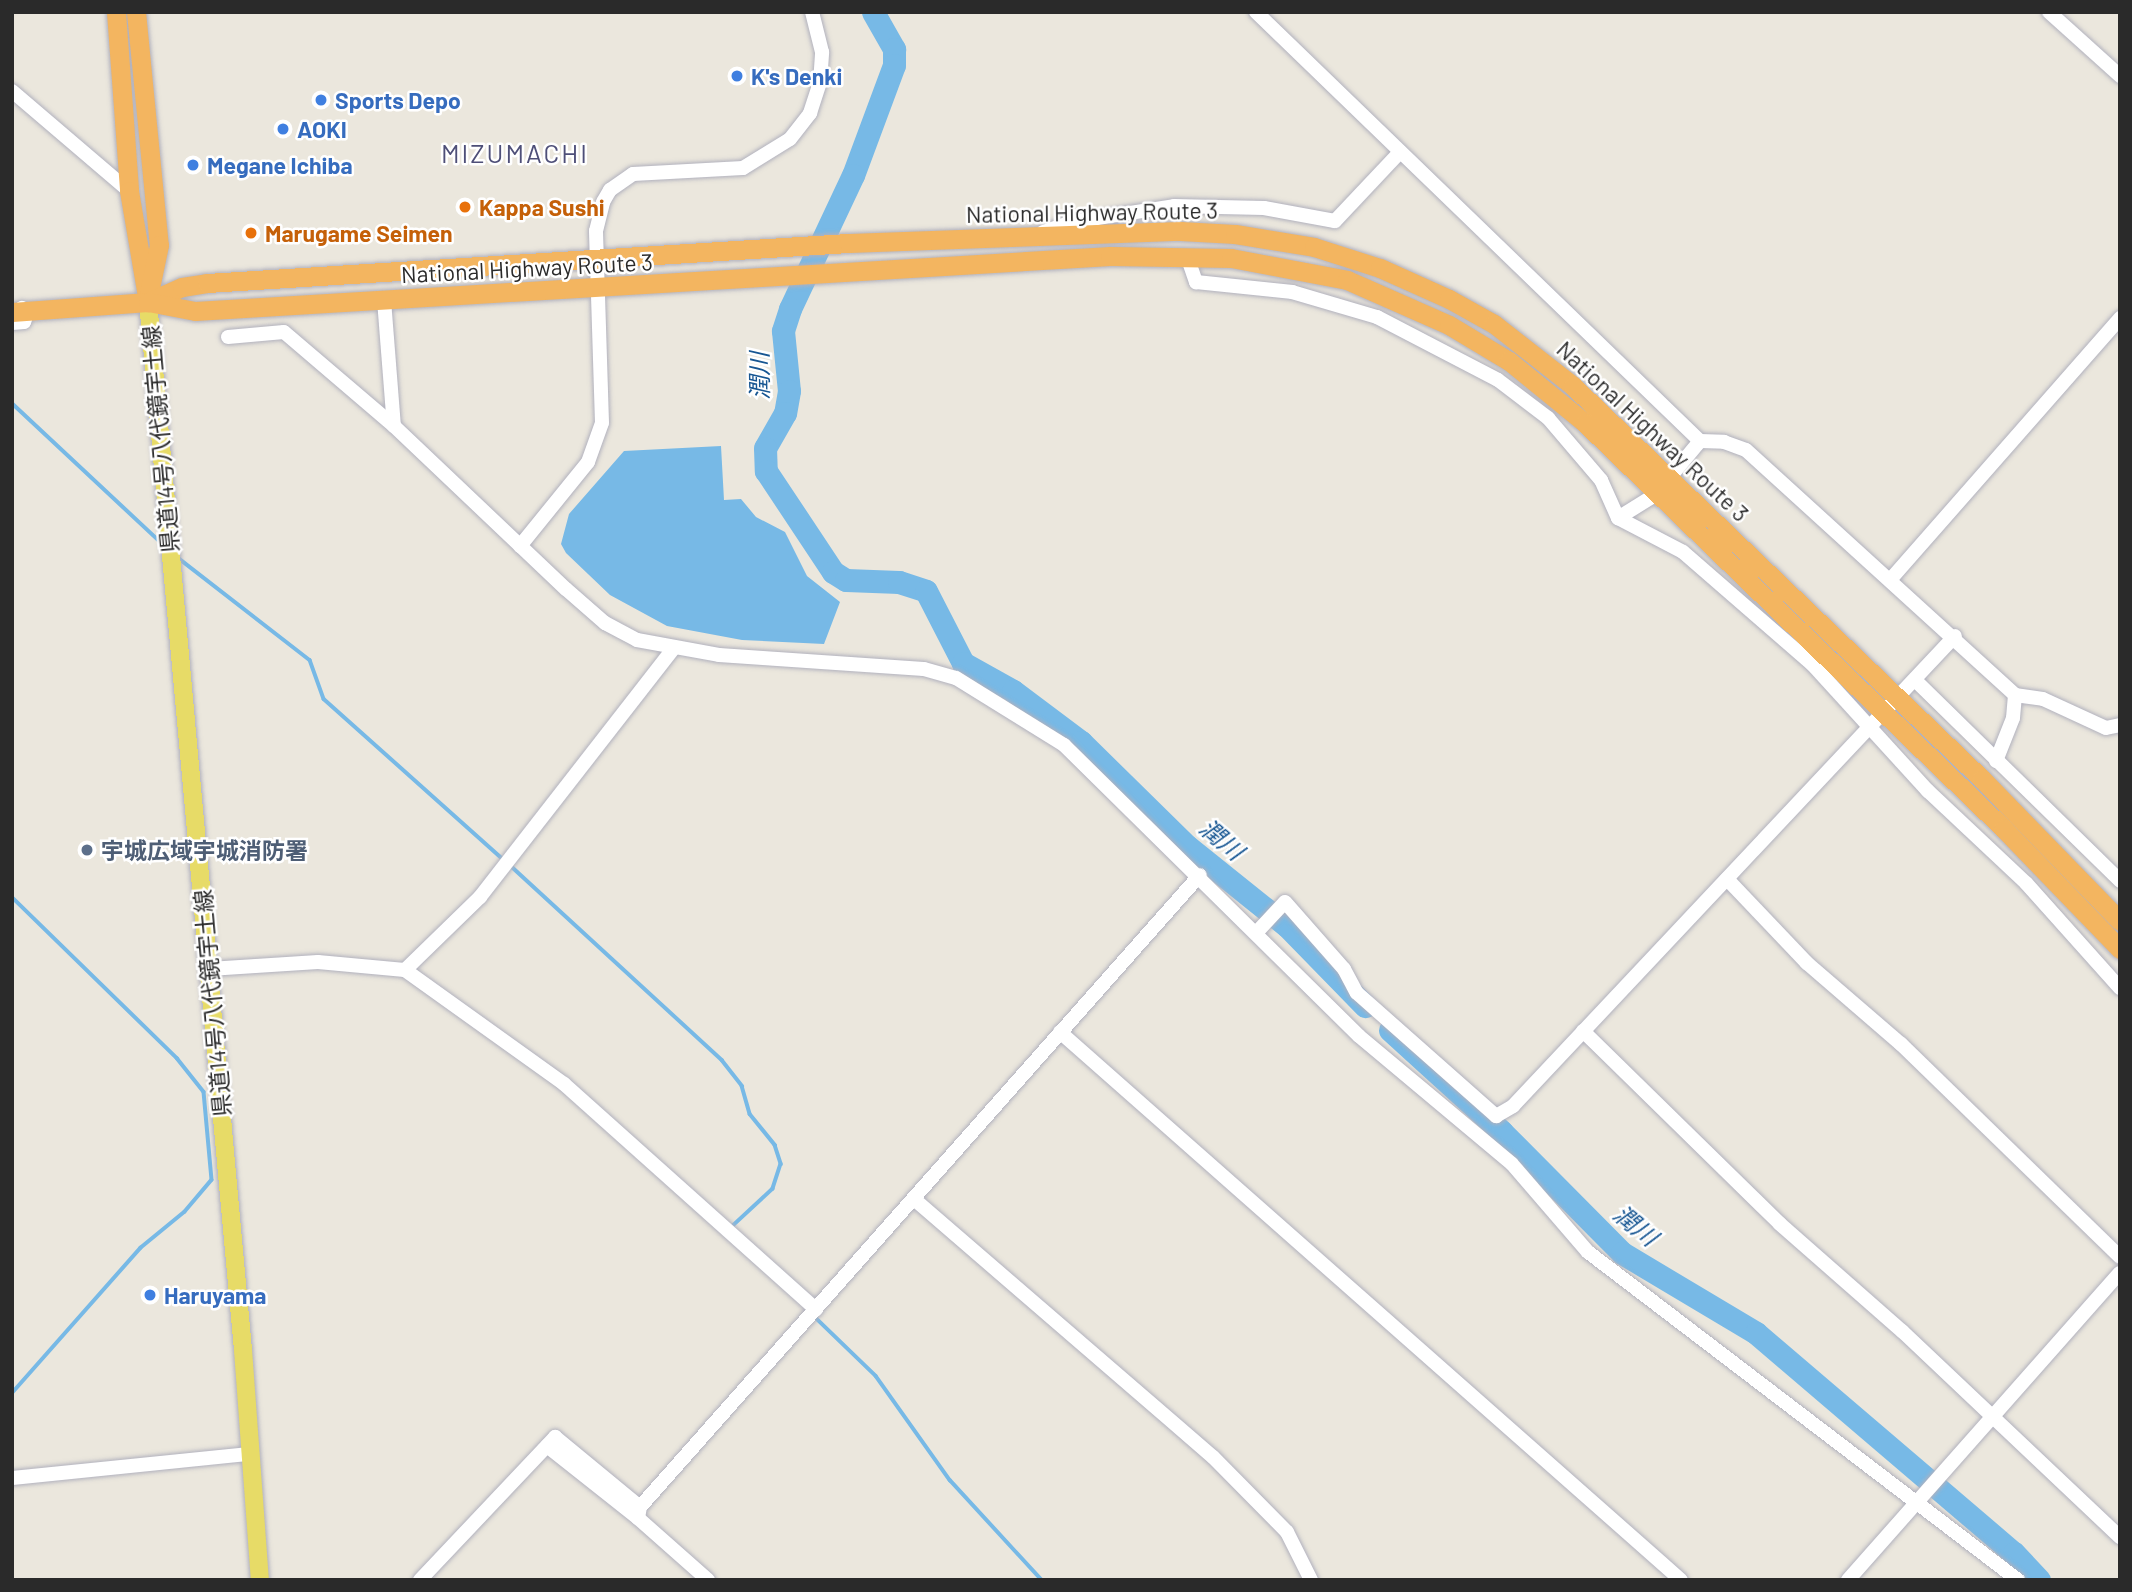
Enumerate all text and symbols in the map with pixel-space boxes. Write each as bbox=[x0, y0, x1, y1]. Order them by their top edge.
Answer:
place label: K's Denki bbox=[751, 62, 842, 90]
marker: K's Denki bbox=[729, 68, 745, 84]
place label: Sports Depo bbox=[335, 86, 461, 114]
marker: Sports Depo bbox=[313, 92, 329, 108]
place label: AOKI bbox=[297, 115, 347, 143]
marker: AOKI bbox=[275, 121, 291, 137]
district label: MIZUMACHI bbox=[442, 137, 588, 169]
place label: Megane Ichiba bbox=[207, 151, 353, 179]
marker: Megane Ichiba bbox=[185, 157, 201, 173]
place label: Kappa Sushi bbox=[479, 193, 605, 221]
street label: National Highway Route 3 bbox=[966, 196, 1218, 228]
marker: Kappa Sushi bbox=[457, 199, 473, 215]
place label: Marugame Seimen bbox=[265, 219, 453, 247]
marker: Marugame Seimen bbox=[243, 225, 259, 241]
street label: National Highway Route 3 bbox=[400, 248, 654, 288]
street label: 県道14号八代鏡宇土線 bbox=[136, 324, 184, 554]
street label: National Highway Route 3 bbox=[1551, 335, 1755, 527]
water label: 潤川 bbox=[744, 352, 774, 400]
water label: 潤川 bbox=[1194, 813, 1250, 865]
place label: 宇城広域宇城消防署 bbox=[101, 836, 308, 864]
marker: 宇城広域宇城消防署 bbox=[79, 842, 95, 858]
street label: 県道14号八代鏡宇土線 bbox=[188, 888, 236, 1118]
water label: 潤川 bbox=[1608, 1199, 1664, 1251]
place label: Haruyama bbox=[164, 1281, 266, 1309]
marker: Haruyama bbox=[142, 1287, 158, 1303]

